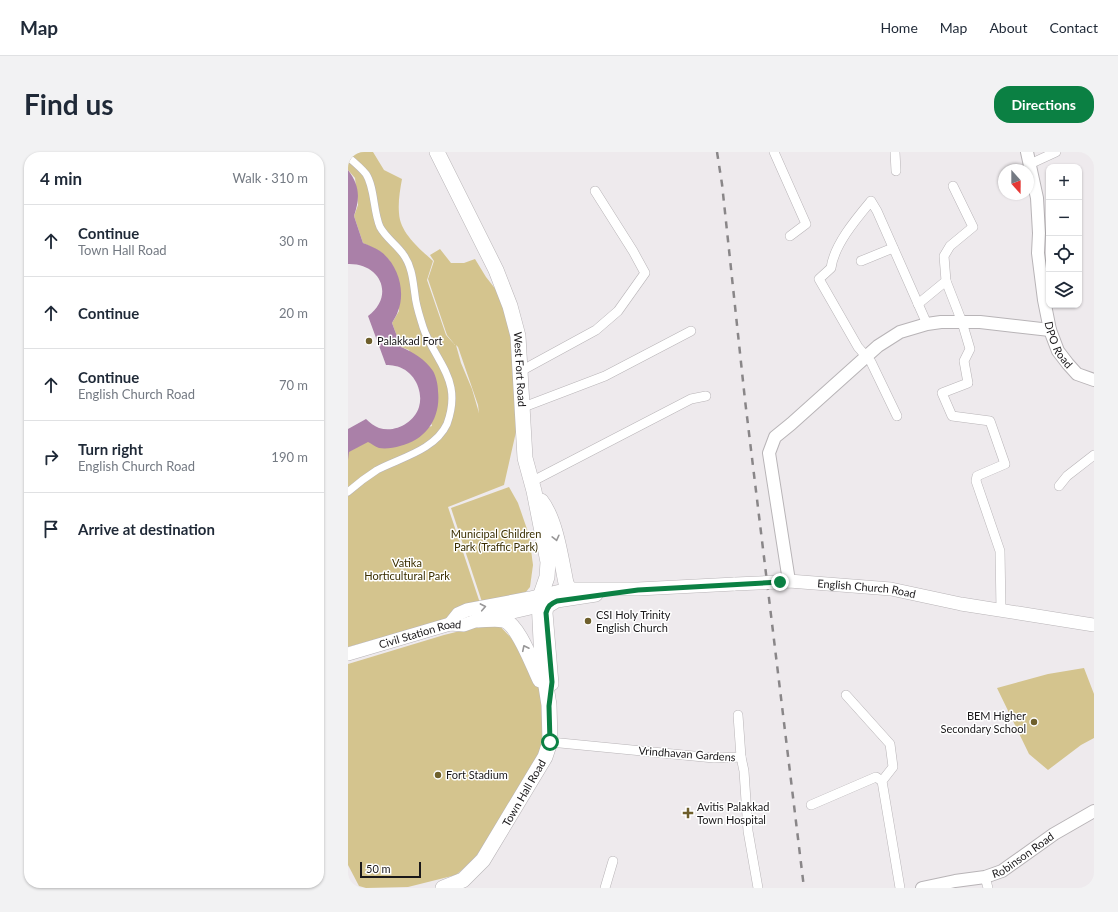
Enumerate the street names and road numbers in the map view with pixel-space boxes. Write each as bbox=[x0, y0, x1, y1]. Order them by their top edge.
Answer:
street label: DPO Road bbox=[1042, 320, 1076, 371]
street label: West Fort Road bbox=[512, 331, 529, 407]
street label: English Church Road bbox=[817, 576, 917, 600]
street label: Civil Station Road bbox=[377, 617, 462, 651]
street label: Vrindhavan Gardens bbox=[638, 744, 736, 763]
street label: Town Hall Road bbox=[499, 757, 548, 828]
street label: Robinson Road bbox=[990, 829, 1056, 880]

